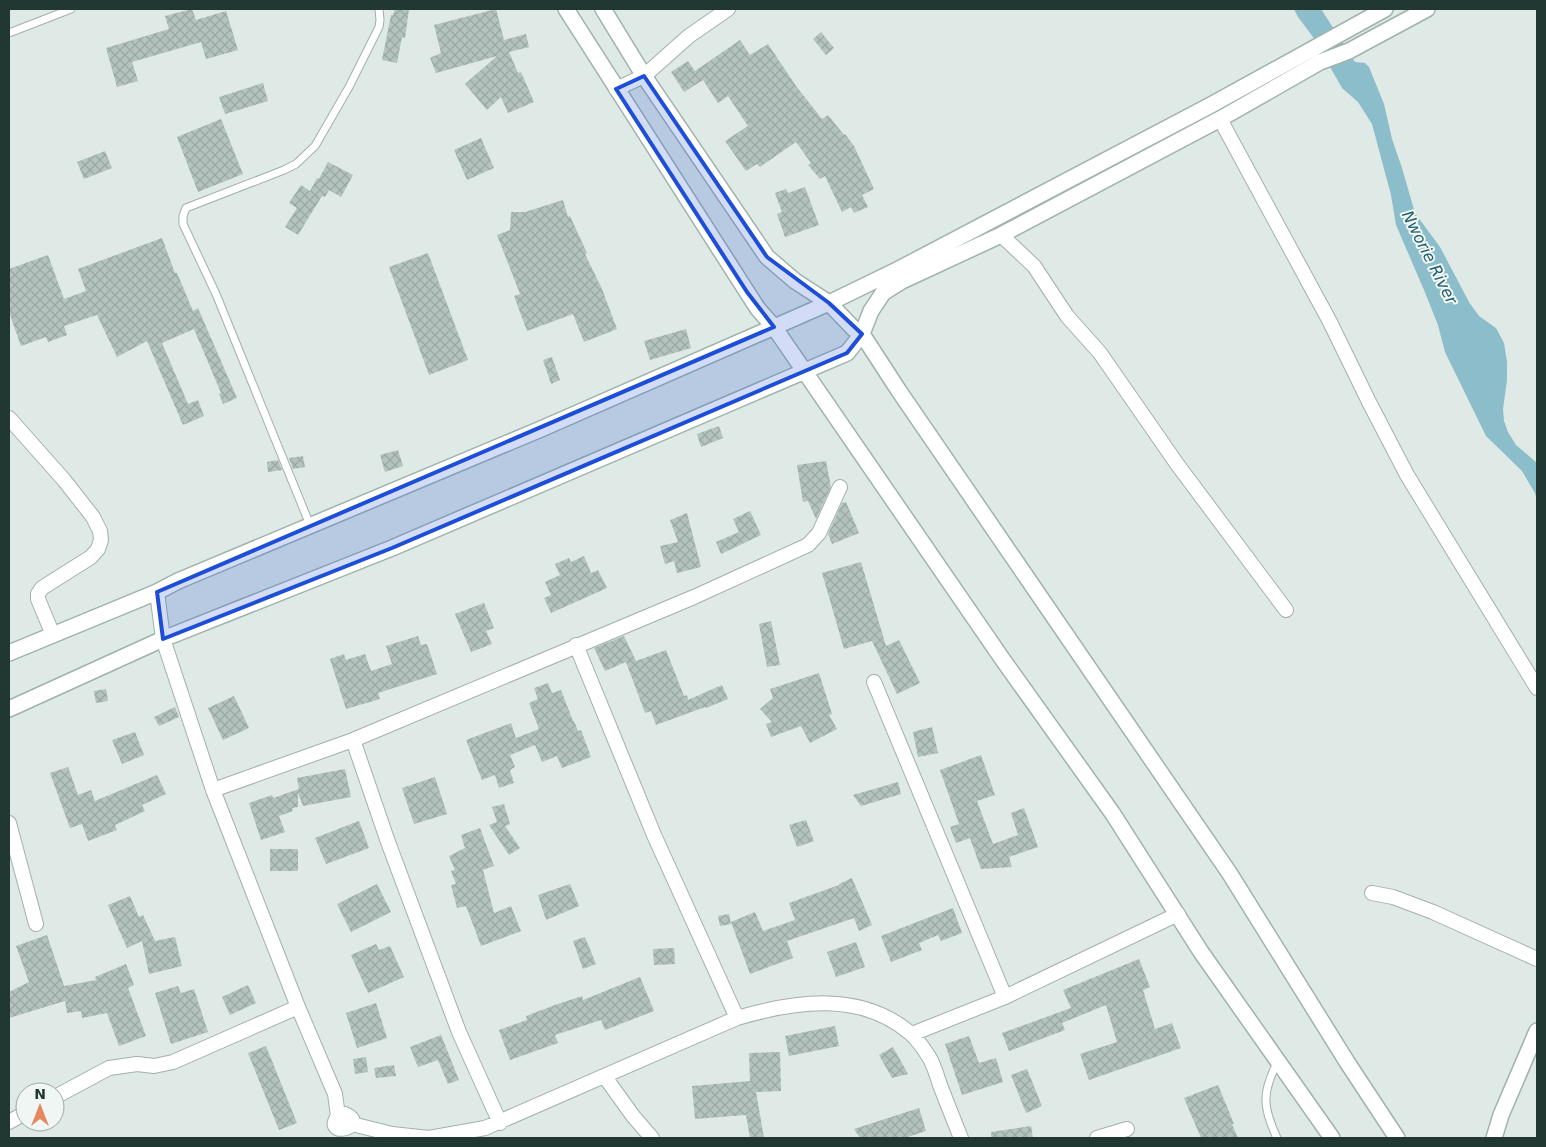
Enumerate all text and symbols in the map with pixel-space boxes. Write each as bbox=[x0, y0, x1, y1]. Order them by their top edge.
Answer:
water label: Nworie River bbox=[1398, 207, 1462, 308]
north arrow bbox=[15, 1082, 65, 1132]
text: N bbox=[34, 1086, 46, 1102]

